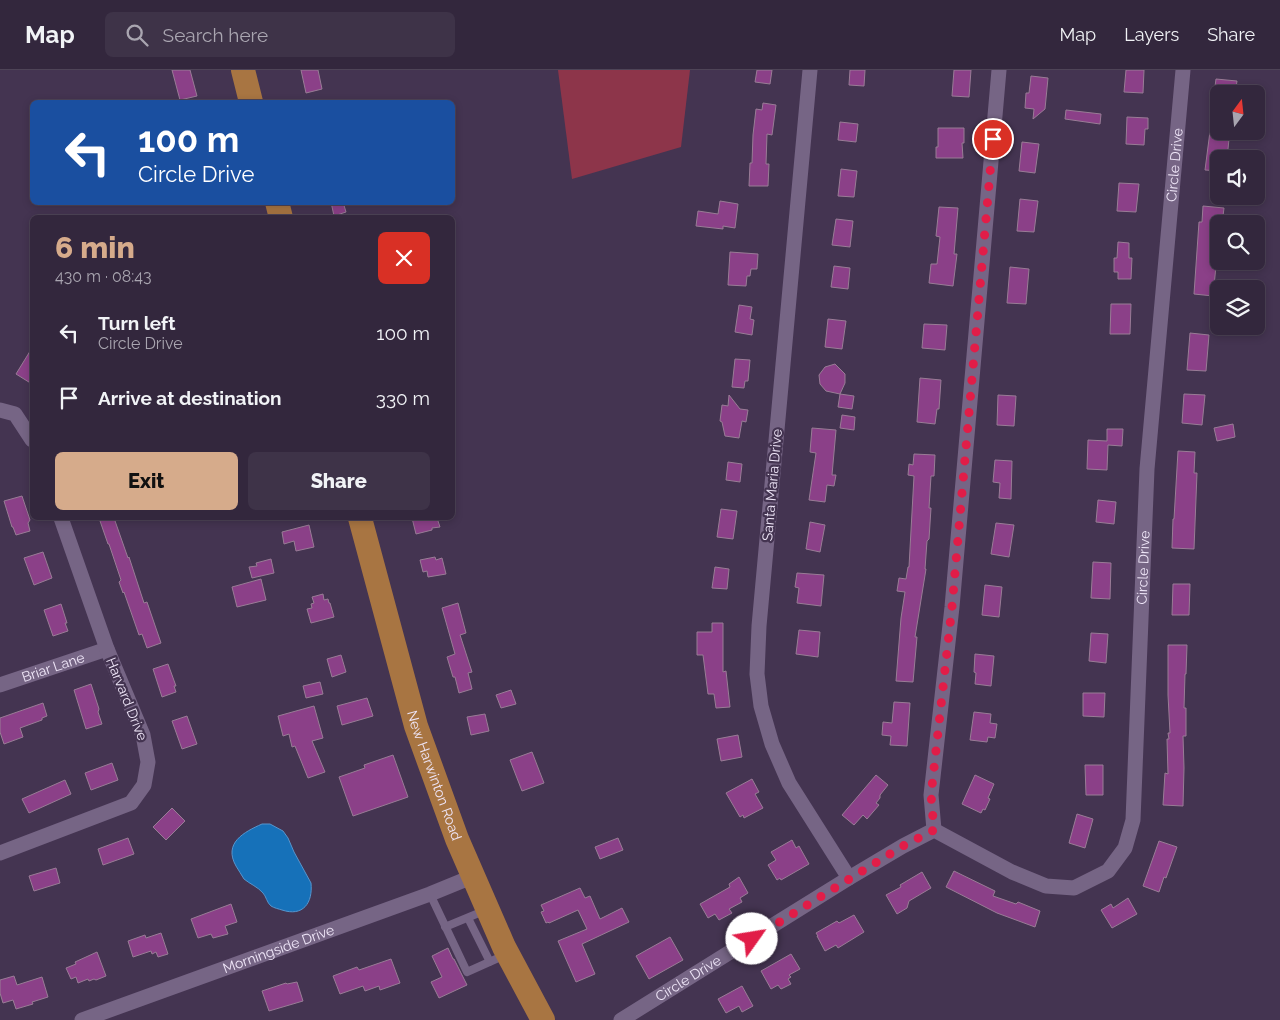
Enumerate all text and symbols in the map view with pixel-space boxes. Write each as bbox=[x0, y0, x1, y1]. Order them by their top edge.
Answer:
search box bbox=[105, 12, 455, 57]
text: Map bbox=[25, 20, 75, 49]
icon: search bbox=[123, 21, 151, 49]
text: Search here bbox=[163, 24, 268, 46]
text: Map bbox=[1060, 24, 1096, 45]
text: Layers bbox=[1124, 24, 1179, 45]
text: Share bbox=[1207, 24, 1255, 45]
north arrow bbox=[1210, 85, 1265, 140]
map controls bbox=[1210, 85, 1265, 335]
pin bbox=[972, 118, 1014, 160]
text: 100 m bbox=[138, 119, 239, 160]
icon: left bbox=[55, 120, 120, 185]
icon: arrive bbox=[979, 125, 1007, 153]
street label: Circle Drive bbox=[1163, 127, 1186, 203]
button: sound bbox=[1210, 150, 1265, 205]
text: Circle Drive bbox=[138, 161, 254, 187]
button: search bbox=[1210, 215, 1265, 270]
text: 6 min bbox=[55, 230, 135, 265]
button: close bbox=[378, 232, 430, 284]
text: 430 m · 08:43 bbox=[55, 267, 152, 286]
button: layers bbox=[1210, 280, 1265, 335]
text: Turn left bbox=[98, 312, 175, 334]
icon: left bbox=[55, 319, 83, 347]
text: 100 m bbox=[376, 322, 430, 344]
text: Circle Drive bbox=[98, 334, 183, 353]
icon: arrive bbox=[55, 384, 83, 412]
text: Arrive at destination bbox=[98, 387, 282, 409]
text: 330 m bbox=[376, 387, 430, 409]
street label: Santa Maria Drive bbox=[759, 428, 785, 542]
button: Exit bbox=[55, 452, 238, 510]
button: Share bbox=[248, 452, 430, 510]
street label: Circle Drive bbox=[1134, 530, 1153, 605]
street label: Briar Lane bbox=[20, 649, 87, 685]
street label: Harvard Drive bbox=[103, 655, 151, 743]
street label: New Harwinton Road bbox=[404, 709, 465, 843]
position arrow bbox=[725, 912, 777, 964]
street label: Morningside Drive bbox=[221, 921, 336, 976]
street label: Circle Drive bbox=[652, 952, 724, 1005]

